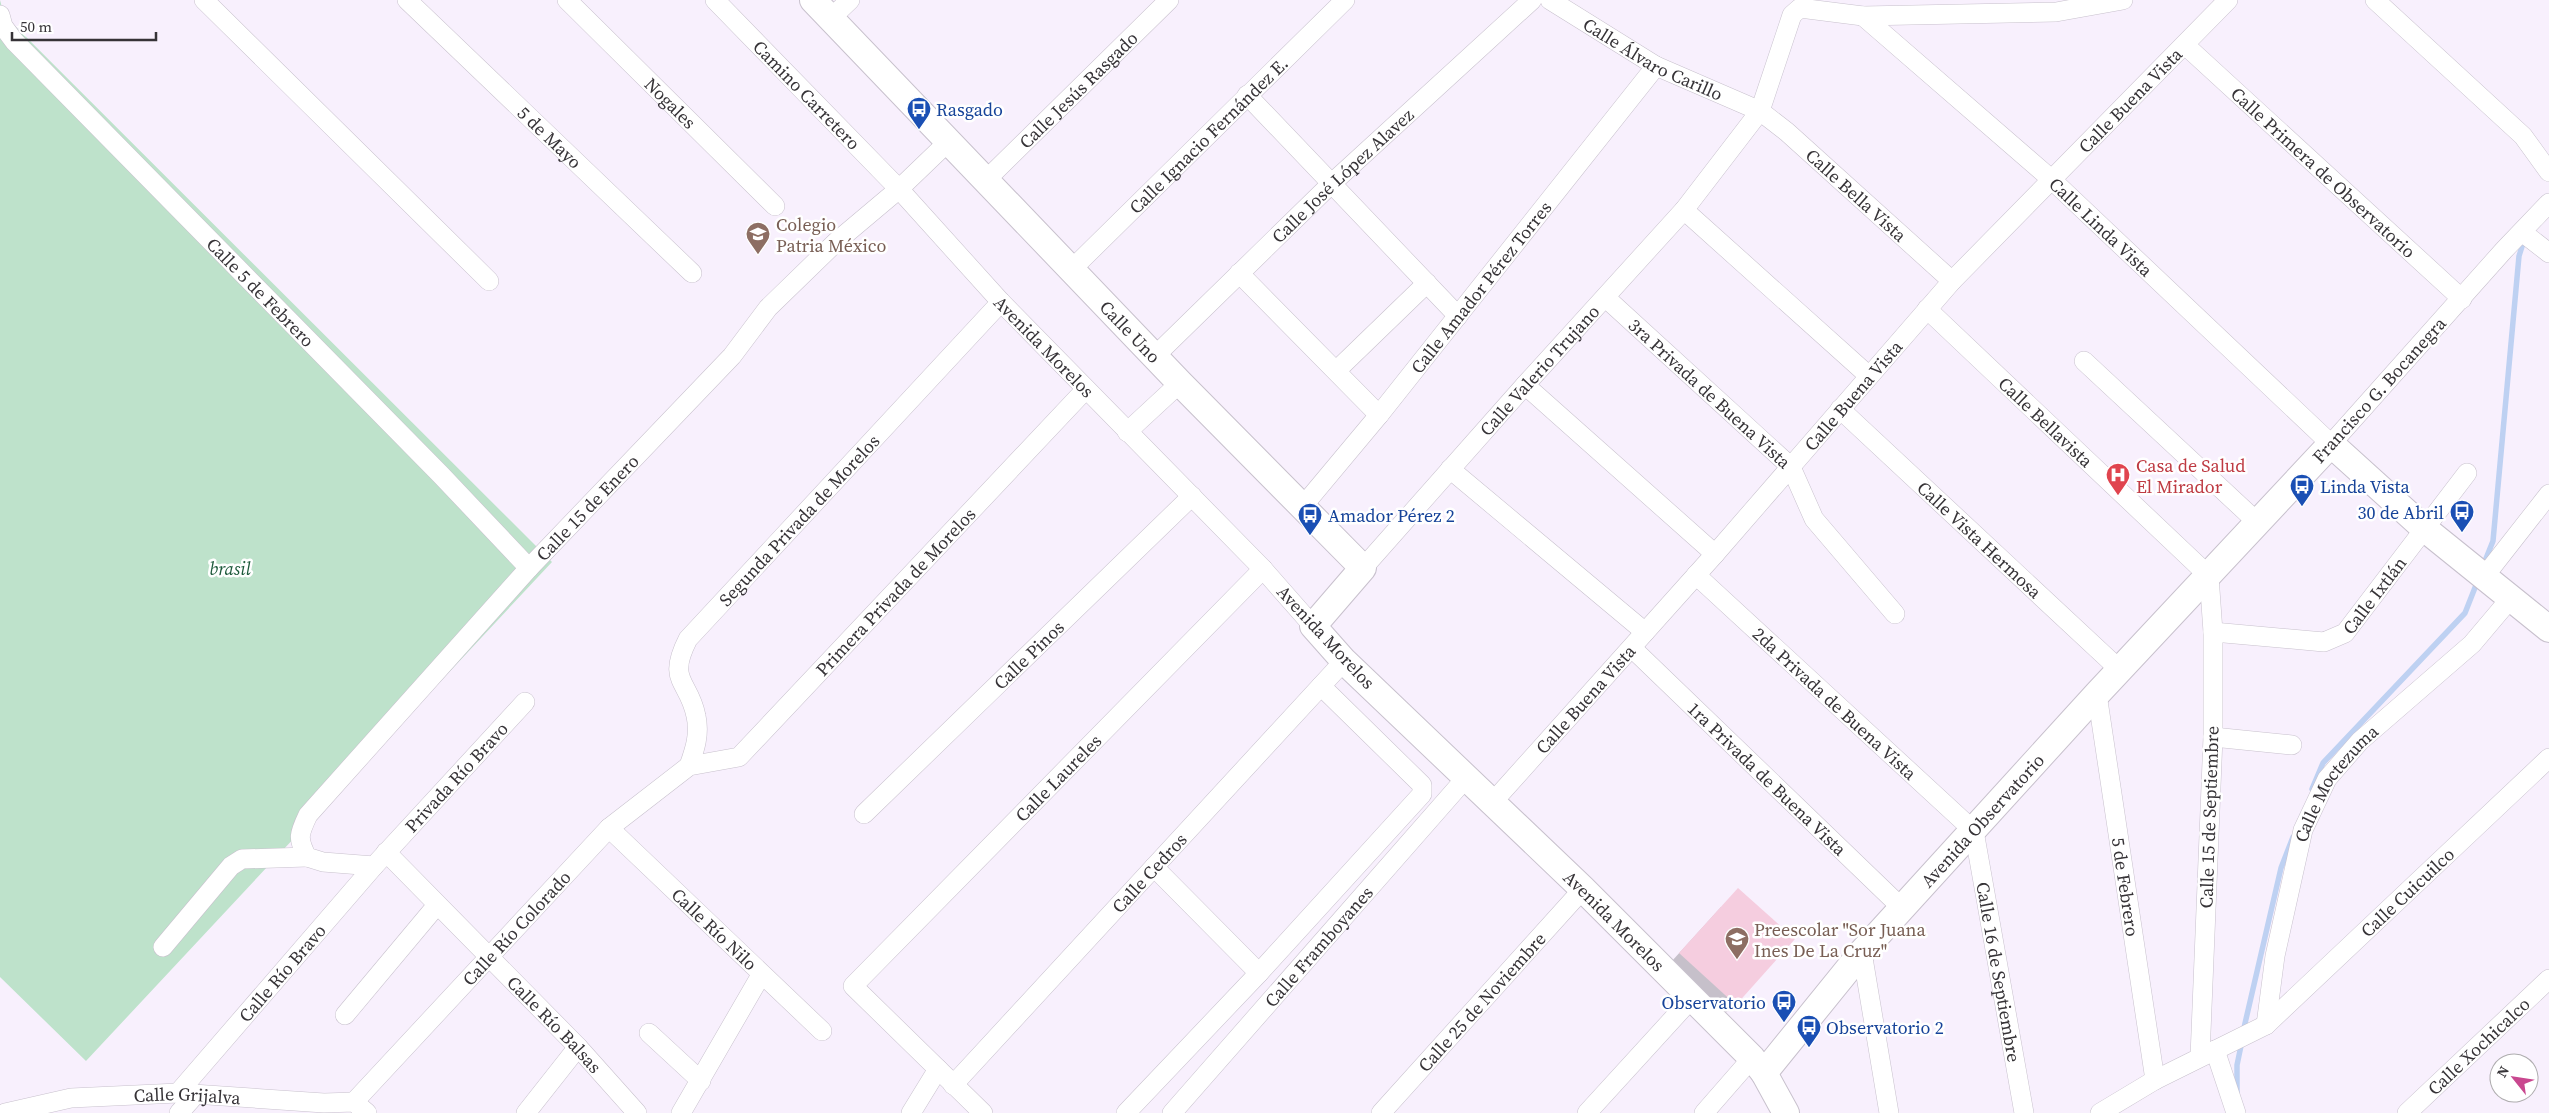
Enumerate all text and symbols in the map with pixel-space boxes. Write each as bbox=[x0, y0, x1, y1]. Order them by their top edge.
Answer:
scale bar bbox=[12, 10, 156, 42]
street label: Calle Álvaro Carillo bbox=[1578, 11, 1727, 106]
text: 50 m bbox=[20, 16, 52, 37]
street label: Calle Jesús Rasgado bbox=[1013, 25, 1143, 154]
street label: Camino Carretero bbox=[748, 34, 866, 155]
street label: Calle Buena Vista bbox=[2072, 41, 2188, 158]
street label: Calle Ignacio Fernández E. bbox=[1123, 51, 1293, 219]
street label: Nogales bbox=[639, 72, 702, 134]
street label: Calle Primera de Observatorio bbox=[2226, 81, 2421, 263]
bus stop icon: Rasgado bbox=[906, 96, 932, 130]
place label: Rasgado bbox=[936, 97, 1003, 122]
street label: 5 de Mayo bbox=[512, 100, 588, 174]
street label: Calle José López Alavez bbox=[1266, 102, 1419, 248]
street label: Calle Bella Vista bbox=[1801, 142, 1913, 248]
street label: Calle Linda Vista bbox=[2044, 171, 2159, 282]
street label: Calle Amador Pérez Torres bbox=[1404, 195, 1557, 378]
place label: Colegio Patria México bbox=[776, 212, 887, 258]
school or university icon: Colegio Patria México bbox=[745, 221, 771, 255]
street label: Calle 5 de Febrero bbox=[201, 232, 321, 352]
street label: Avenida Morelos bbox=[989, 290, 1100, 403]
street label: Calle Uno bbox=[1095, 295, 1167, 368]
street label: Calle Valerio Trujano bbox=[1473, 299, 1605, 441]
street label: Francisco G. Bocanegra bbox=[2306, 311, 2452, 469]
street label: 3ra Privada de Buena Vista bbox=[1623, 312, 1797, 474]
street label: Calle Buena Vista bbox=[1798, 334, 1908, 456]
street label: Calle Bellavista bbox=[1993, 371, 2099, 473]
street label: Segunda Privada de Morelos bbox=[713, 428, 885, 611]
street label: Calle 15 de Enero bbox=[530, 449, 644, 566]
place label: Casa de Salud El Mirador bbox=[2136, 453, 2245, 499]
hospital icon: Casa de Salud El Mirador bbox=[2105, 462, 2131, 496]
bus stop icon: Linda Vista bbox=[2289, 473, 2315, 507]
place label: Linda Vista bbox=[2320, 474, 2410, 499]
street label: Calle Vista Hermosa bbox=[1912, 475, 2048, 604]
bus stop icon: 30 de Abril bbox=[2449, 499, 2475, 533]
place label: 30 de Abril bbox=[2358, 500, 2444, 525]
street label: Primera Privada de Morelos bbox=[810, 501, 981, 681]
bus stop icon: Amador Pérez 2 bbox=[1297, 502, 1323, 536]
place label: Amador Pérez 2 bbox=[1328, 503, 1455, 528]
street label: Calle Ixtlán bbox=[2336, 551, 2412, 639]
park label: brasil bbox=[209, 556, 251, 581]
street label: Avenida Morelos bbox=[1271, 580, 1381, 695]
street label: Calle Pinos bbox=[988, 614, 1069, 695]
street label: 2da Privada de Buena Vista bbox=[1748, 621, 1923, 785]
street label: Calle Buena Vista bbox=[1529, 638, 1641, 759]
street label: 1ra Privada de Buena Vista bbox=[1682, 696, 1853, 862]
street label: Privada Río Bravo bbox=[399, 716, 513, 838]
street label: Calle Moctezuma bbox=[2288, 718, 2384, 844]
street label: Calle 15 de Septiembre bbox=[2193, 725, 2225, 909]
street label: Calle Laureles bbox=[1009, 728, 1107, 827]
street label: Avenida Observatorio bbox=[1915, 748, 2050, 893]
street label: Calle Cedros bbox=[1106, 827, 1192, 918]
street label: 5 de Febrero bbox=[2106, 836, 2146, 938]
street label: Calle Cuicuilco bbox=[2355, 841, 2460, 942]
street label: Calle Río Colorado bbox=[456, 865, 576, 991]
street label: Avenida Morelos bbox=[1558, 865, 1671, 977]
street label: Calle Framboyanes bbox=[1258, 880, 1379, 1012]
street label: Calle 16 de Septiembre bbox=[1971, 880, 2027, 1064]
street label: Calle Río Nilo bbox=[666, 882, 763, 976]
place label: Preescolar "Sor Juana Ines De La Cruz" bbox=[1754, 917, 1926, 963]
street label: Calle Río Bravo bbox=[233, 918, 331, 1027]
street label: Calle 25 de Noviembre bbox=[1412, 926, 1551, 1077]
school or university icon: Preescolar "Sor Juana Ines De La Cruz" bbox=[1724, 926, 1750, 960]
street label: Calle Río Balsas bbox=[502, 970, 608, 1078]
bus stop icon: Observatorio bbox=[1771, 989, 1797, 1023]
place label: Observatorio bbox=[1662, 990, 1766, 1015]
street label: Calle Xochicalco bbox=[2422, 991, 2535, 1100]
bus stop icon: Observatorio 2 bbox=[1796, 1014, 1822, 1048]
place label: Observatorio 2 bbox=[1826, 1015, 1944, 1040]
north arrow bbox=[2489, 1053, 2539, 1103]
text: N bbox=[2492, 1062, 2514, 1081]
street label: Calle Grijalva bbox=[133, 1081, 242, 1110]

